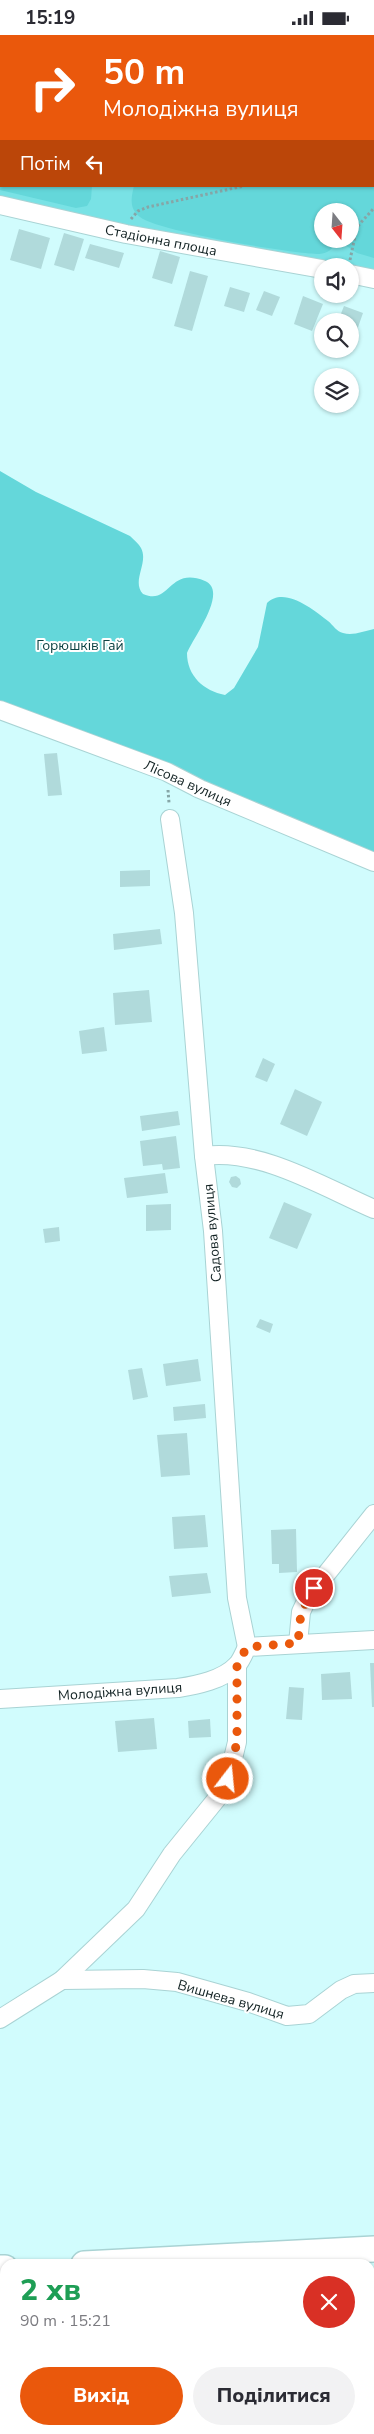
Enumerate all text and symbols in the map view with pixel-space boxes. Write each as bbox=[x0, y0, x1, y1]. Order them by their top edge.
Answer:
text: 15:19 bbox=[25, 5, 75, 31]
text: 50 m bbox=[103, 49, 185, 96]
icon: right bbox=[20, 55, 85, 120]
text: Молодіжна вулиця bbox=[103, 94, 299, 124]
icon: left bbox=[81, 150, 109, 178]
text: Потім bbox=[20, 151, 71, 177]
north arrow bbox=[314, 203, 359, 247]
map controls bbox=[314, 203, 359, 413]
street label: Стадіонна площа bbox=[103, 220, 218, 261]
button: sound bbox=[314, 258, 359, 303]
button: search bbox=[314, 313, 359, 358]
button: layers bbox=[314, 368, 359, 413]
park label: Горюшків Гай bbox=[36, 636, 124, 655]
street label: Лісова вулиця bbox=[141, 756, 235, 811]
street label: Садова вулиця bbox=[199, 1183, 226, 1283]
pin bbox=[293, 1567, 335, 1609]
icon: arrive bbox=[300, 1574, 328, 1602]
street label: Молодіжна вулиця bbox=[57, 1678, 183, 1705]
position arrow bbox=[201, 1752, 253, 1804]
street label: Вишнева вулиця bbox=[175, 1975, 286, 2024]
text: 2 хв bbox=[20, 2270, 81, 2311]
button: close bbox=[303, 2276, 355, 2328]
text: 90 m · 15:21 bbox=[20, 2310, 111, 2332]
button: Вихід bbox=[20, 2367, 183, 2425]
button: Поділитися bbox=[193, 2367, 355, 2425]

